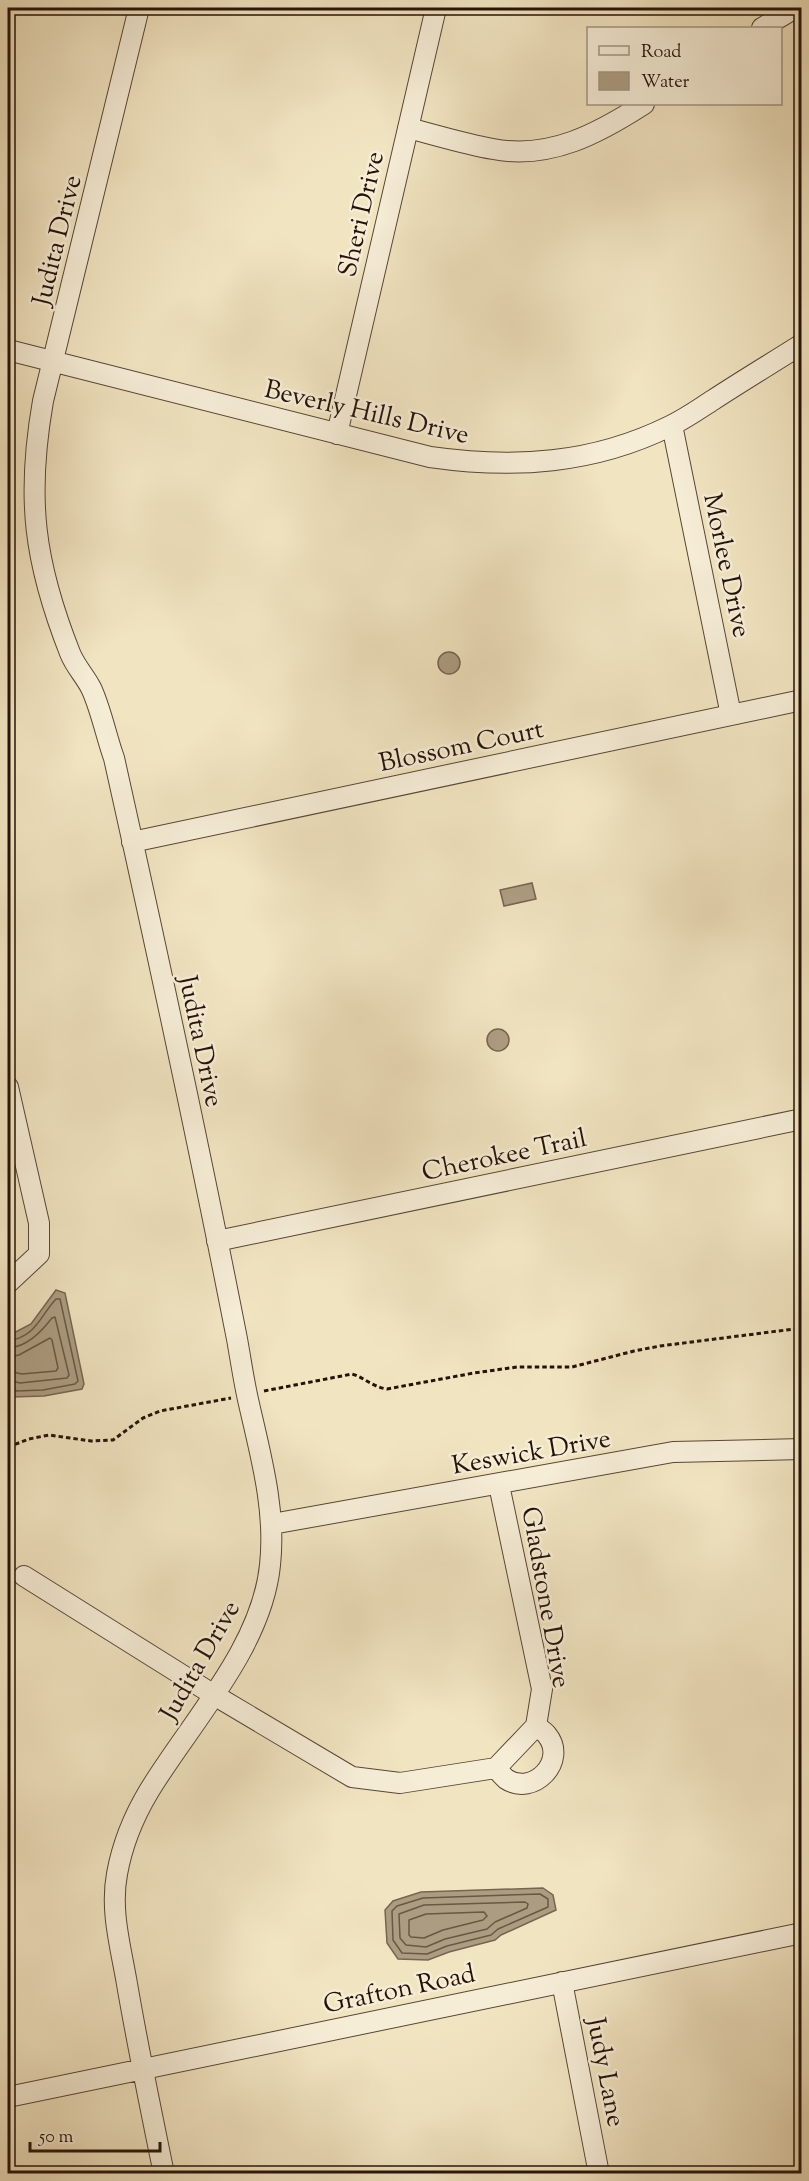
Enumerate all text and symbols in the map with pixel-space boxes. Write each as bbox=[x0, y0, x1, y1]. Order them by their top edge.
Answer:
legend bbox=[587, 27, 782, 105]
text: Road bbox=[641, 40, 681, 66]
text: Water bbox=[641, 70, 690, 96]
street label: Sheri Drive bbox=[330, 148, 395, 281]
street label: Judita Drive bbox=[24, 171, 93, 312]
street label: Beverly Hills Drive bbox=[260, 372, 472, 455]
street label: Morlee Drive bbox=[692, 490, 759, 641]
street label: Blossom Court bbox=[376, 712, 547, 783]
street label: Judita Drive bbox=[167, 970, 232, 1111]
street label: Cherokee Trail bbox=[419, 1121, 590, 1192]
street label: Keswick Drive bbox=[449, 1421, 614, 1486]
street label: Gladstone Drive bbox=[510, 1504, 579, 1691]
street label: Judita Drive bbox=[151, 1594, 251, 1730]
street label: Grafton Road bbox=[320, 1956, 479, 2025]
street label: Judy Lane bbox=[575, 2013, 633, 2130]
scale bar bbox=[30, 2115, 160, 2153]
text: 50 m bbox=[38, 2125, 74, 2151]

